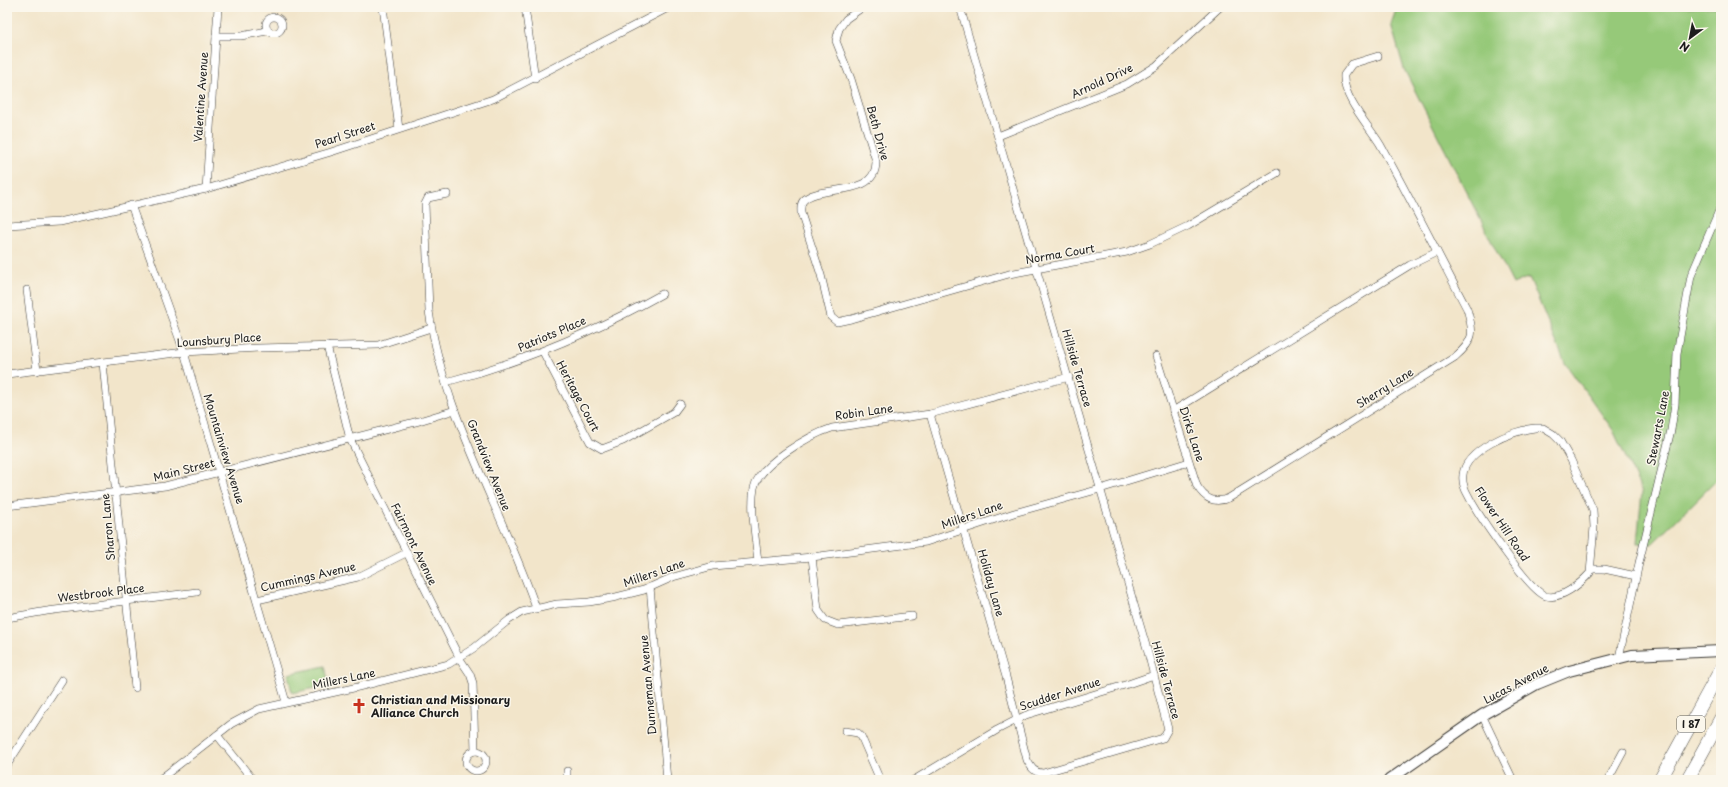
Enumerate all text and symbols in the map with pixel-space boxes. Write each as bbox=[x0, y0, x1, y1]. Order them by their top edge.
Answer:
north arrow bbox=[1670, 18, 1710, 58]
text: N bbox=[1676, 37, 1693, 56]
street label: Valentine Avenue bbox=[189, 51, 212, 143]
street label: Arnold Drive bbox=[1068, 59, 1136, 102]
street label: Beth Drive bbox=[863, 103, 894, 162]
street label: Pearl Street bbox=[312, 117, 378, 152]
street label: Norma Court bbox=[1024, 239, 1096, 268]
street label: Patriots Place bbox=[515, 311, 589, 356]
street label: Hillside Terrace bbox=[1058, 327, 1097, 409]
street label: Lounsbury Place bbox=[176, 328, 262, 351]
street label: Heritage Court bbox=[553, 357, 605, 435]
street label: Sherry Lane bbox=[1353, 363, 1417, 412]
street label: Stewarts Lane bbox=[1642, 389, 1673, 467]
street label: Mountainview Avenue bbox=[200, 392, 249, 506]
street label: Robin Lane bbox=[834, 399, 894, 424]
street label: Dirks Lane bbox=[1176, 404, 1209, 464]
street label: Grandview Avenue bbox=[463, 416, 516, 513]
street label: Main Street bbox=[151, 454, 217, 485]
street label: Flower Hill Road bbox=[1471, 483, 1534, 565]
street label: Sharon Lane bbox=[96, 493, 119, 561]
street label: Millers Lane bbox=[939, 496, 1005, 533]
street label: Fairmont Avenue bbox=[387, 500, 442, 588]
street label: Holiday Lane bbox=[974, 547, 1009, 618]
street label: Millers Lane bbox=[621, 554, 687, 591]
street label: Cummings Avenue bbox=[259, 557, 357, 596]
street label: Westbrook Place bbox=[57, 579, 145, 606]
street label: Dunneman Avenue bbox=[635, 634, 660, 736]
street label: Hillside Terrace bbox=[1148, 639, 1185, 721]
street label: Lucas Avenue bbox=[1480, 659, 1551, 708]
street label: Millers Lane bbox=[311, 664, 377, 693]
street label: Scudder Avenue bbox=[1017, 672, 1103, 715]
place label: Christian and Missionary Alliance Church bbox=[370, 691, 510, 721]
church icon: Christian and Missionary Alliance Church bbox=[350, 697, 368, 715]
road number: I 87 bbox=[1677, 716, 1705, 732]

